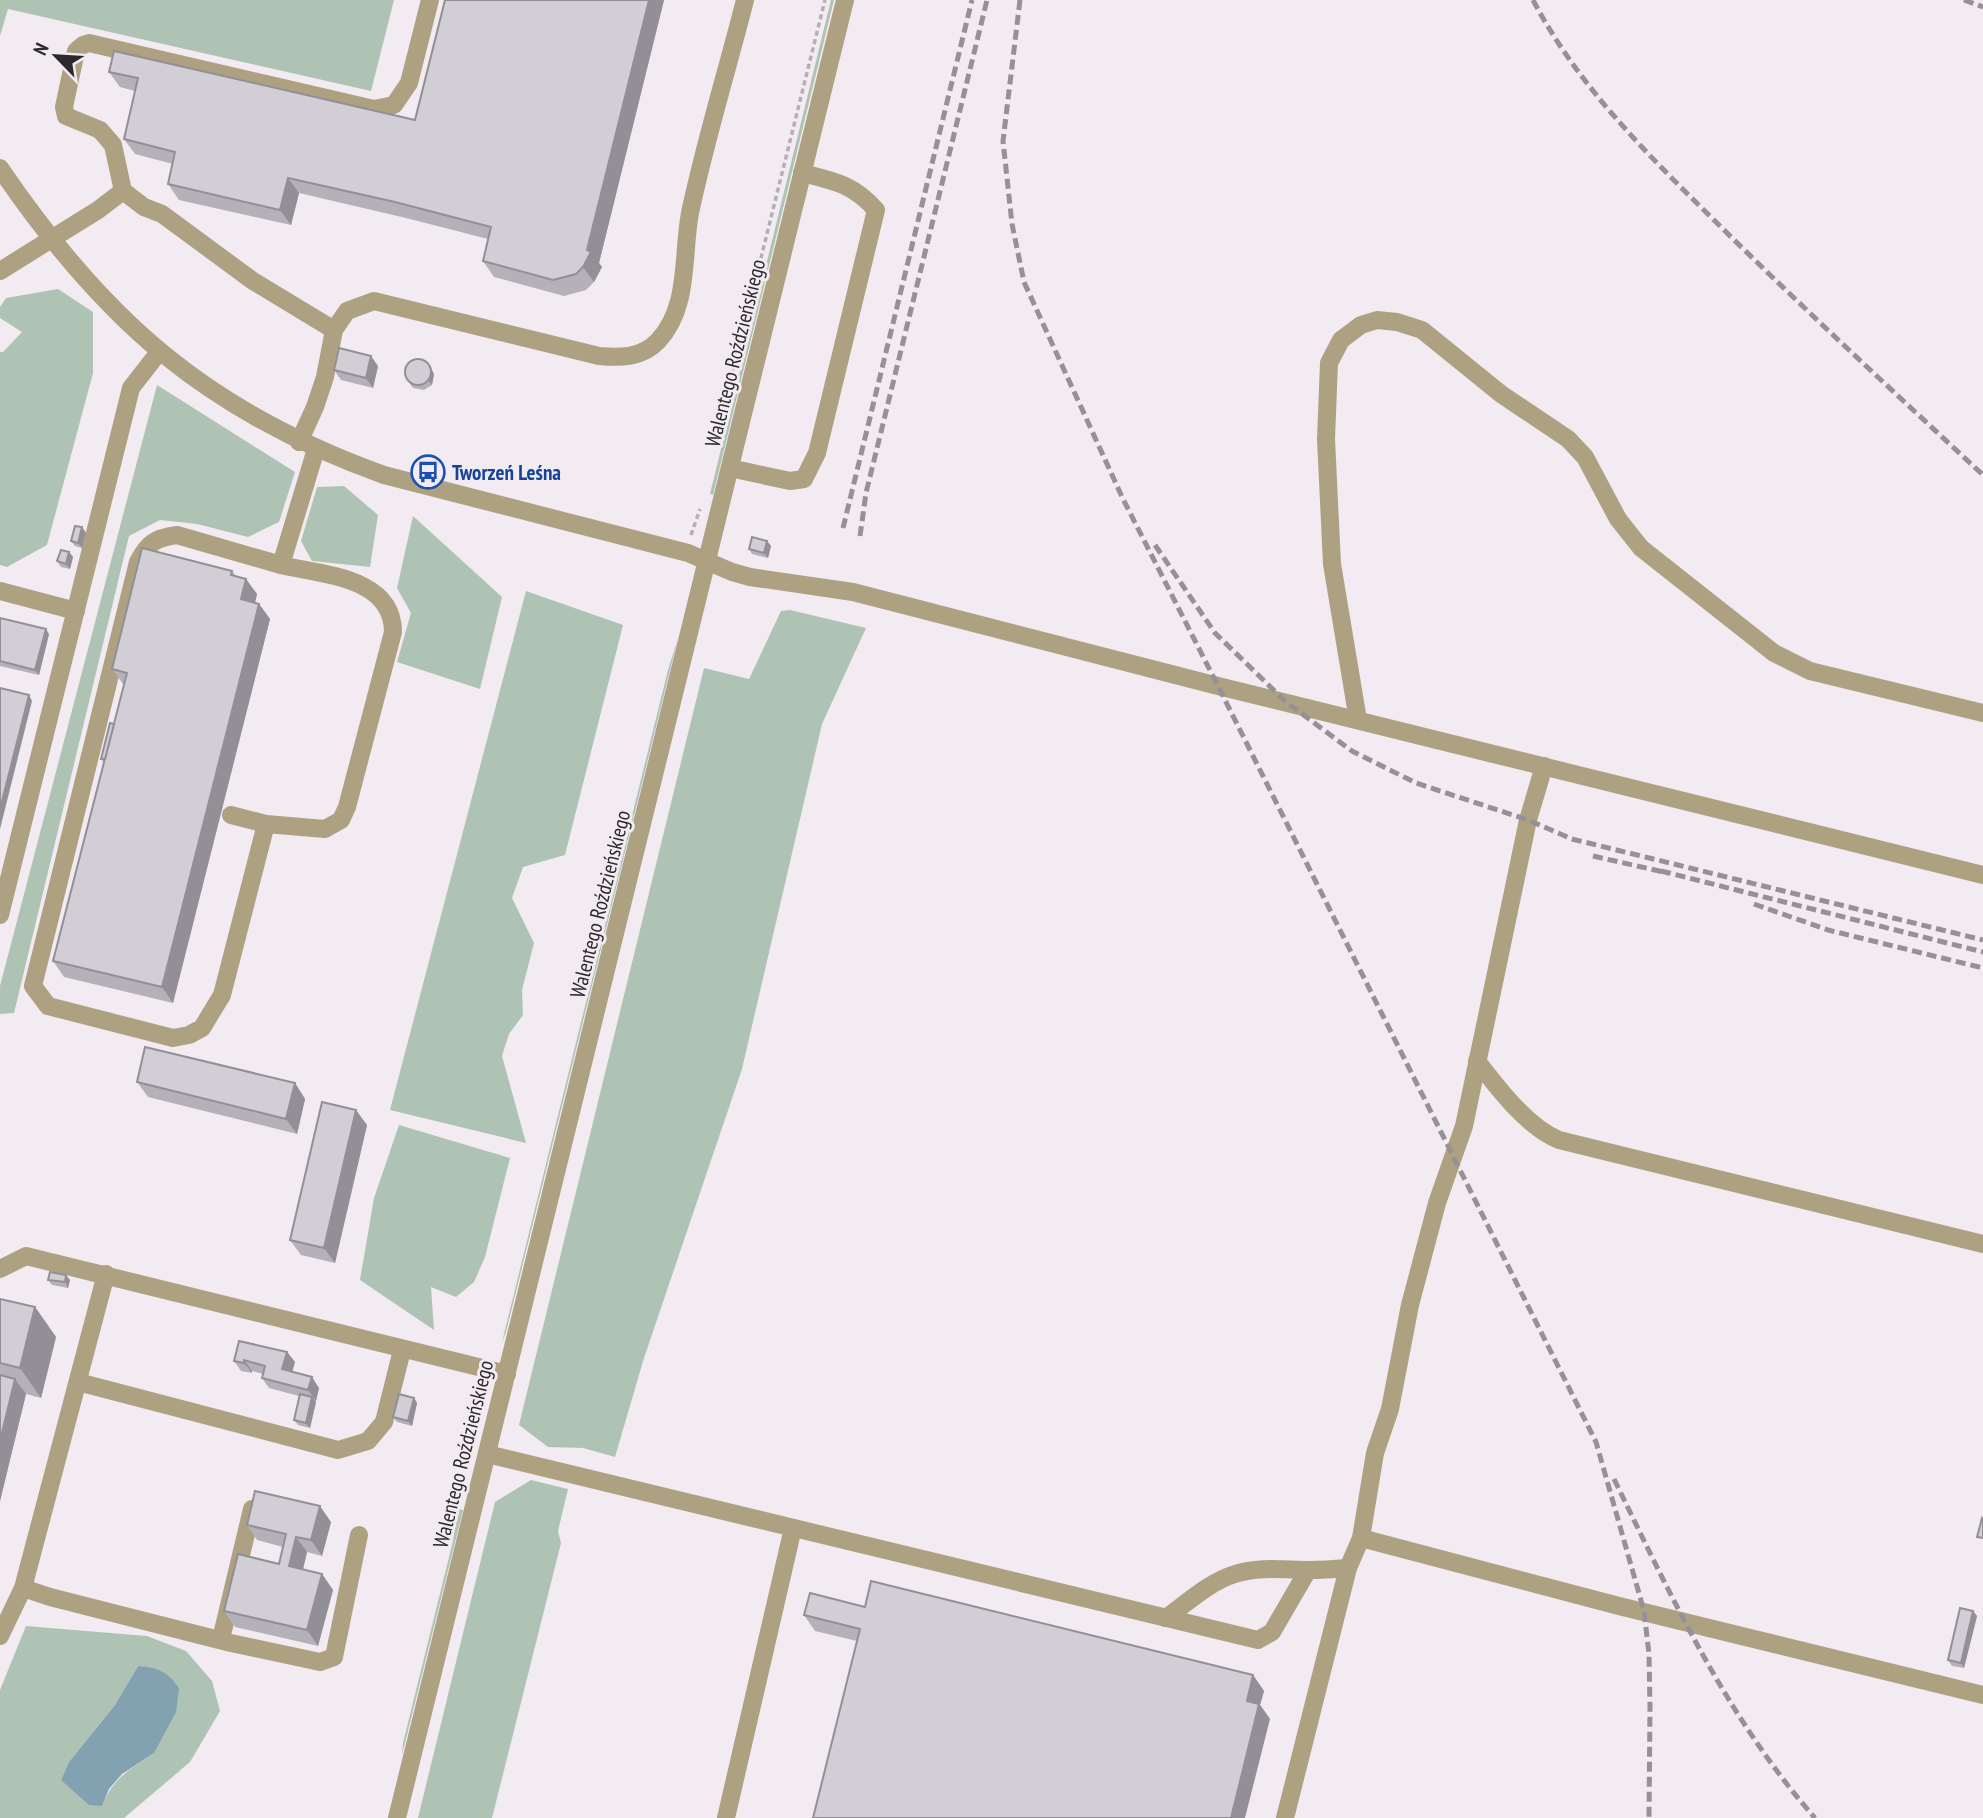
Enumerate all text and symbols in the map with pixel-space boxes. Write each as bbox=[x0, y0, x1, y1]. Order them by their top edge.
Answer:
north arrow bbox=[21, 21, 91, 91]
text: N bbox=[28, 39, 54, 59]
street label: Walentego Roździeńskiego bbox=[699, 256, 771, 450]
bus stop icon: Tworzeń Leśna bbox=[409, 453, 447, 491]
place label: Tworzeń Leśna bbox=[452, 459, 561, 486]
street label: Walentego Roździeńskiego bbox=[564, 807, 636, 1001]
street label: Walentego Roździeńskiego bbox=[427, 1357, 499, 1551]

